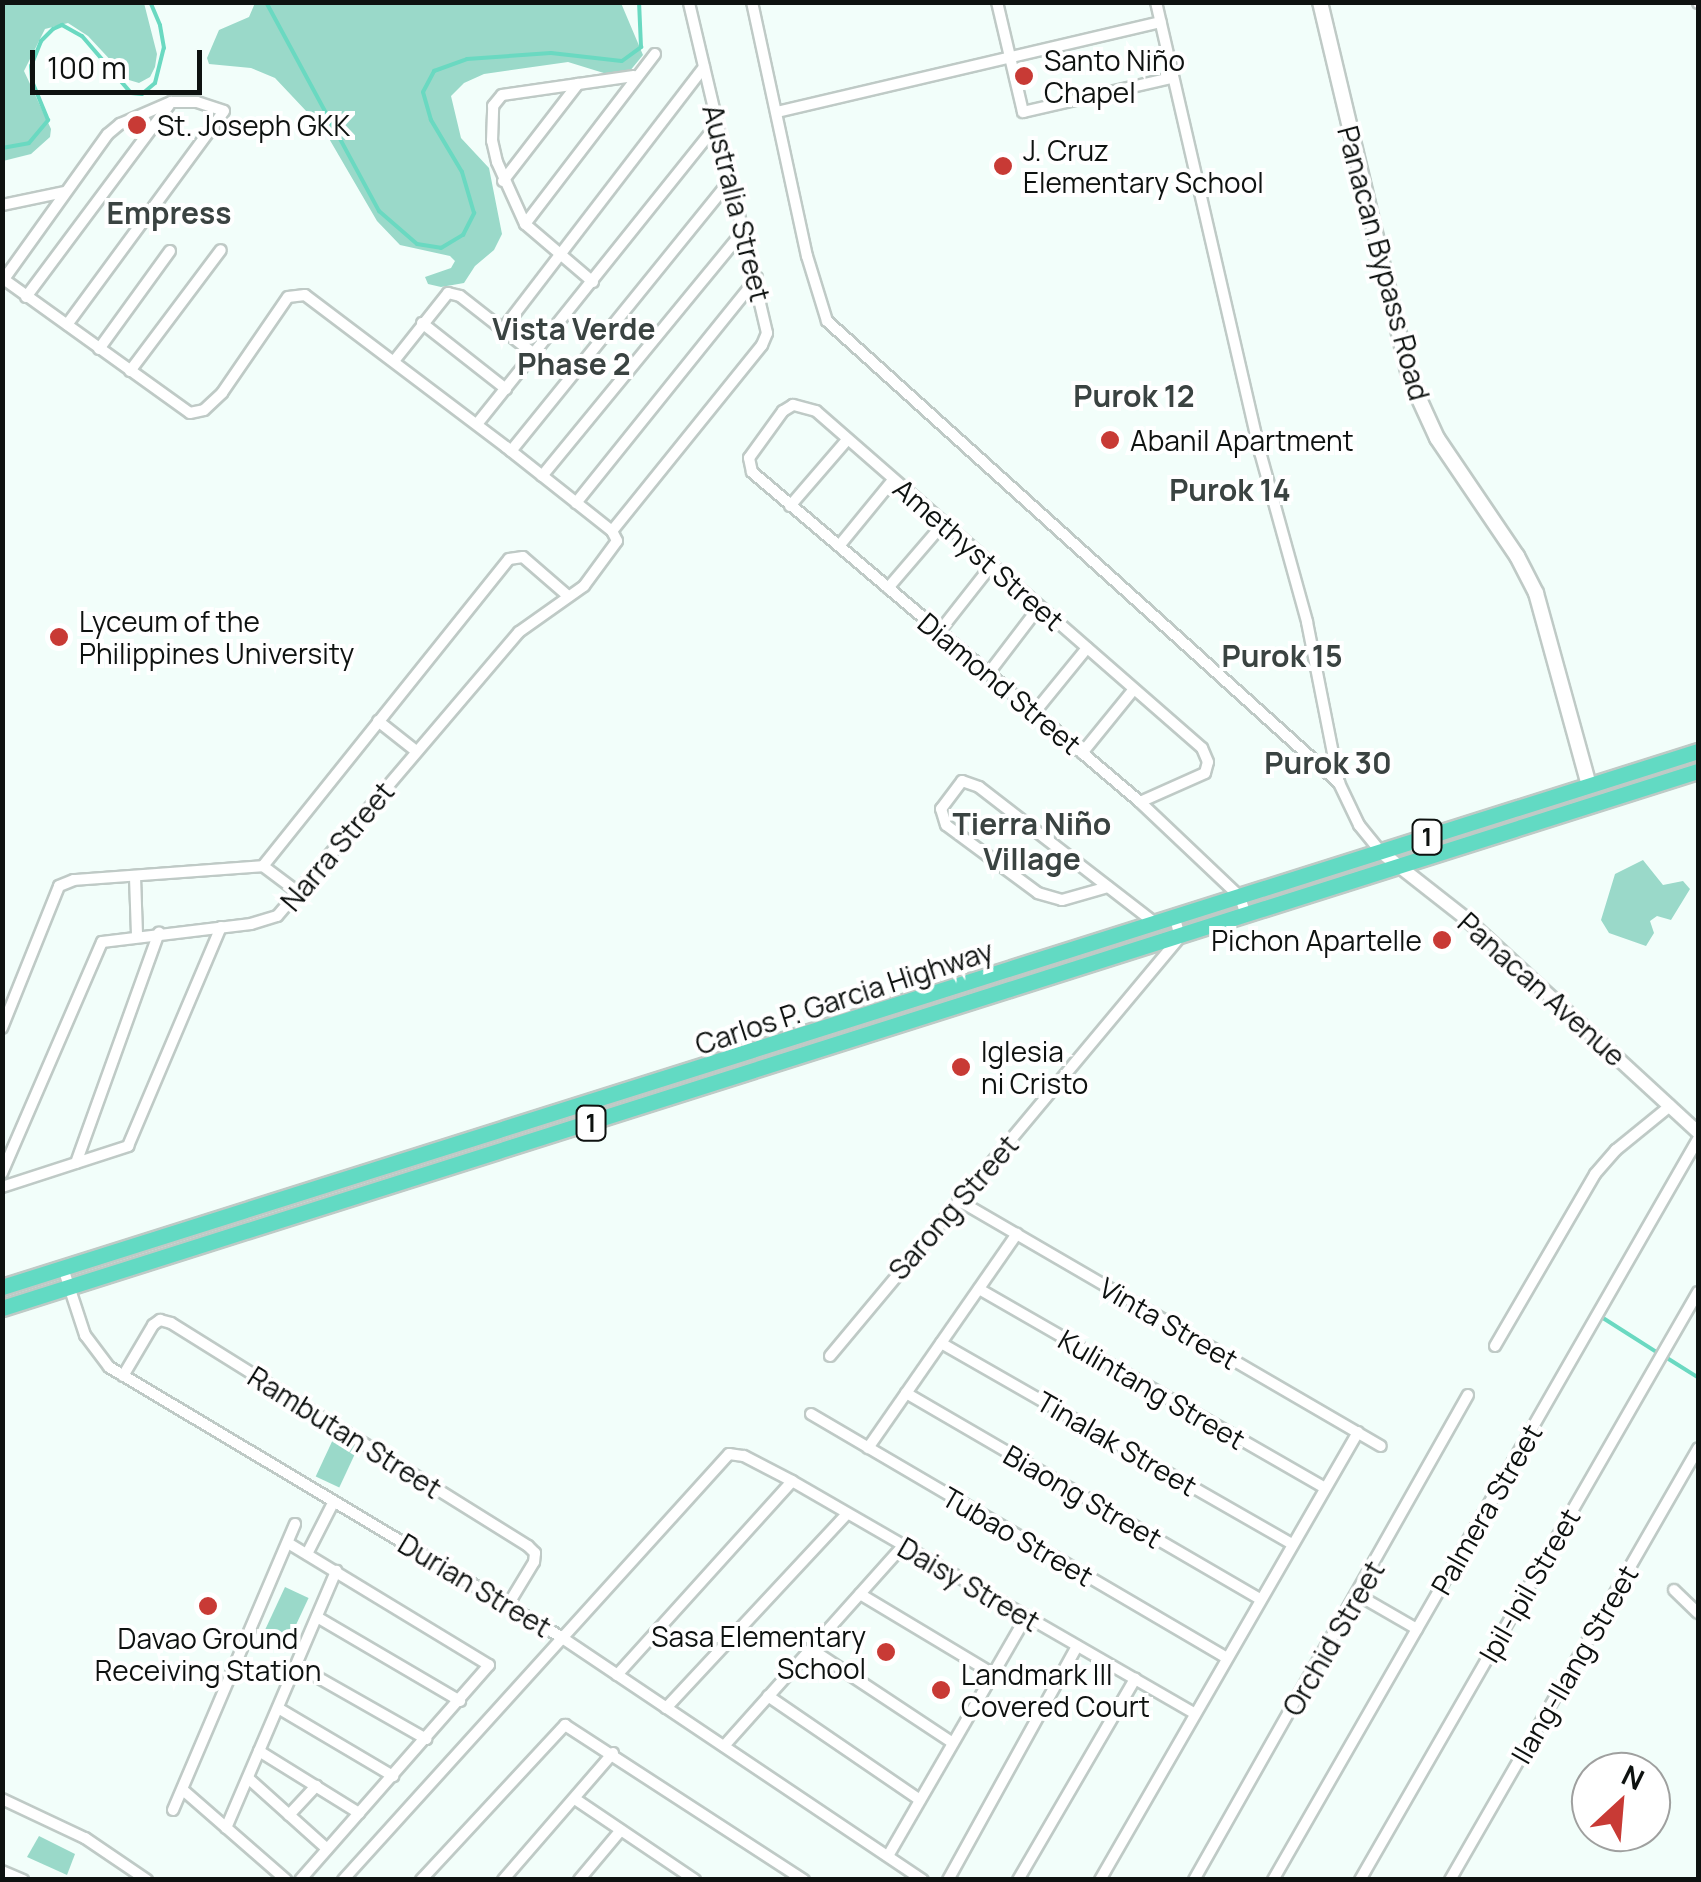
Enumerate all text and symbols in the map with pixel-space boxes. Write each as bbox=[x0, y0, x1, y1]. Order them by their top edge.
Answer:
scale bar bbox=[35, 30, 208, 92]
place label: Santo Niño Chapel bbox=[1044, 43, 1185, 109]
text: 100 m bbox=[47, 47, 127, 88]
marker: Santo Niño Chapel bbox=[1013, 65, 1035, 87]
street label: Australia Street bbox=[696, 101, 778, 305]
place label: St. Joseph GKK bbox=[157, 108, 350, 142]
marker: St. Joseph GKK bbox=[126, 114, 148, 136]
street label: Panacan Bypass Road bbox=[1331, 122, 1437, 404]
place label: J. Cruz Elementary School bbox=[1023, 133, 1264, 199]
marker: J. Cruz Elementary School bbox=[992, 155, 1014, 177]
district label: Empress bbox=[106, 195, 232, 231]
district label: Vista Verde Phase 2 bbox=[492, 311, 656, 382]
district label: Purok 12 bbox=[1073, 378, 1195, 414]
place label: Abanil Apartment bbox=[1130, 423, 1354, 457]
marker: Abanil Apartment bbox=[1099, 429, 1121, 451]
street label: Amethyst Street bbox=[887, 471, 1071, 637]
district label: Purok 14 bbox=[1169, 472, 1291, 508]
place label: Lyceum of the Philippines University bbox=[79, 604, 354, 670]
street label: Diamond Street bbox=[912, 605, 1088, 761]
marker: Lyceum of the Philippines University bbox=[48, 626, 70, 648]
district label: Purok 15 bbox=[1222, 638, 1342, 674]
district label: Purok 30 bbox=[1264, 745, 1392, 781]
street label: Narra Street bbox=[273, 775, 401, 917]
district label: Tierra Niño Village bbox=[953, 806, 1111, 876]
road number: 1 bbox=[1410, 817, 1444, 857]
street label: Panacan Avenue bbox=[1452, 905, 1632, 1073]
place label: Pichon Apartelle bbox=[1211, 923, 1422, 957]
marker: Pichon Apartelle bbox=[1431, 929, 1453, 951]
street label: Carlos P. Garcia Highway bbox=[691, 933, 997, 1061]
place label: Iglesia ni Cristo bbox=[981, 1034, 1088, 1100]
marker: Iglesia ni Cristo bbox=[950, 1056, 972, 1078]
road number: 1 bbox=[574, 1103, 608, 1143]
street label: Sarong Street bbox=[881, 1128, 1025, 1286]
street label: Vinta Street bbox=[1094, 1270, 1244, 1376]
street label: Kulintang Street bbox=[1053, 1322, 1251, 1456]
street label: Rambutan Street bbox=[242, 1359, 448, 1505]
street label: Tinalak Street bbox=[1031, 1384, 1203, 1502]
street label: Palmera Street bbox=[1424, 1418, 1548, 1600]
street label: Biaong Street bbox=[998, 1437, 1168, 1555]
street label: Tubao Street bbox=[937, 1479, 1099, 1593]
street label: Ipil-Ipil Street bbox=[1471, 1502, 1587, 1668]
street label: Durian Street bbox=[393, 1526, 557, 1644]
street label: Daisy Street bbox=[892, 1530, 1046, 1638]
street label: Orchid Street bbox=[1275, 1555, 1391, 1721]
street label: Ilang-Ilang Street bbox=[1504, 1559, 1644, 1769]
marker: Davao Ground Receiving Station bbox=[197, 1595, 219, 1617]
place label: Sasa Elementary School bbox=[651, 1619, 866, 1685]
place label: Davao Ground Receiving Station bbox=[95, 1621, 321, 1687]
marker: Sasa Elementary School bbox=[875, 1641, 897, 1663]
place label: Landmark III Covered Court bbox=[961, 1657, 1150, 1723]
marker: Landmark III Covered Court bbox=[930, 1679, 952, 1701]
north arrow bbox=[1571, 1752, 1671, 1852]
text: N bbox=[1616, 1755, 1651, 1798]

